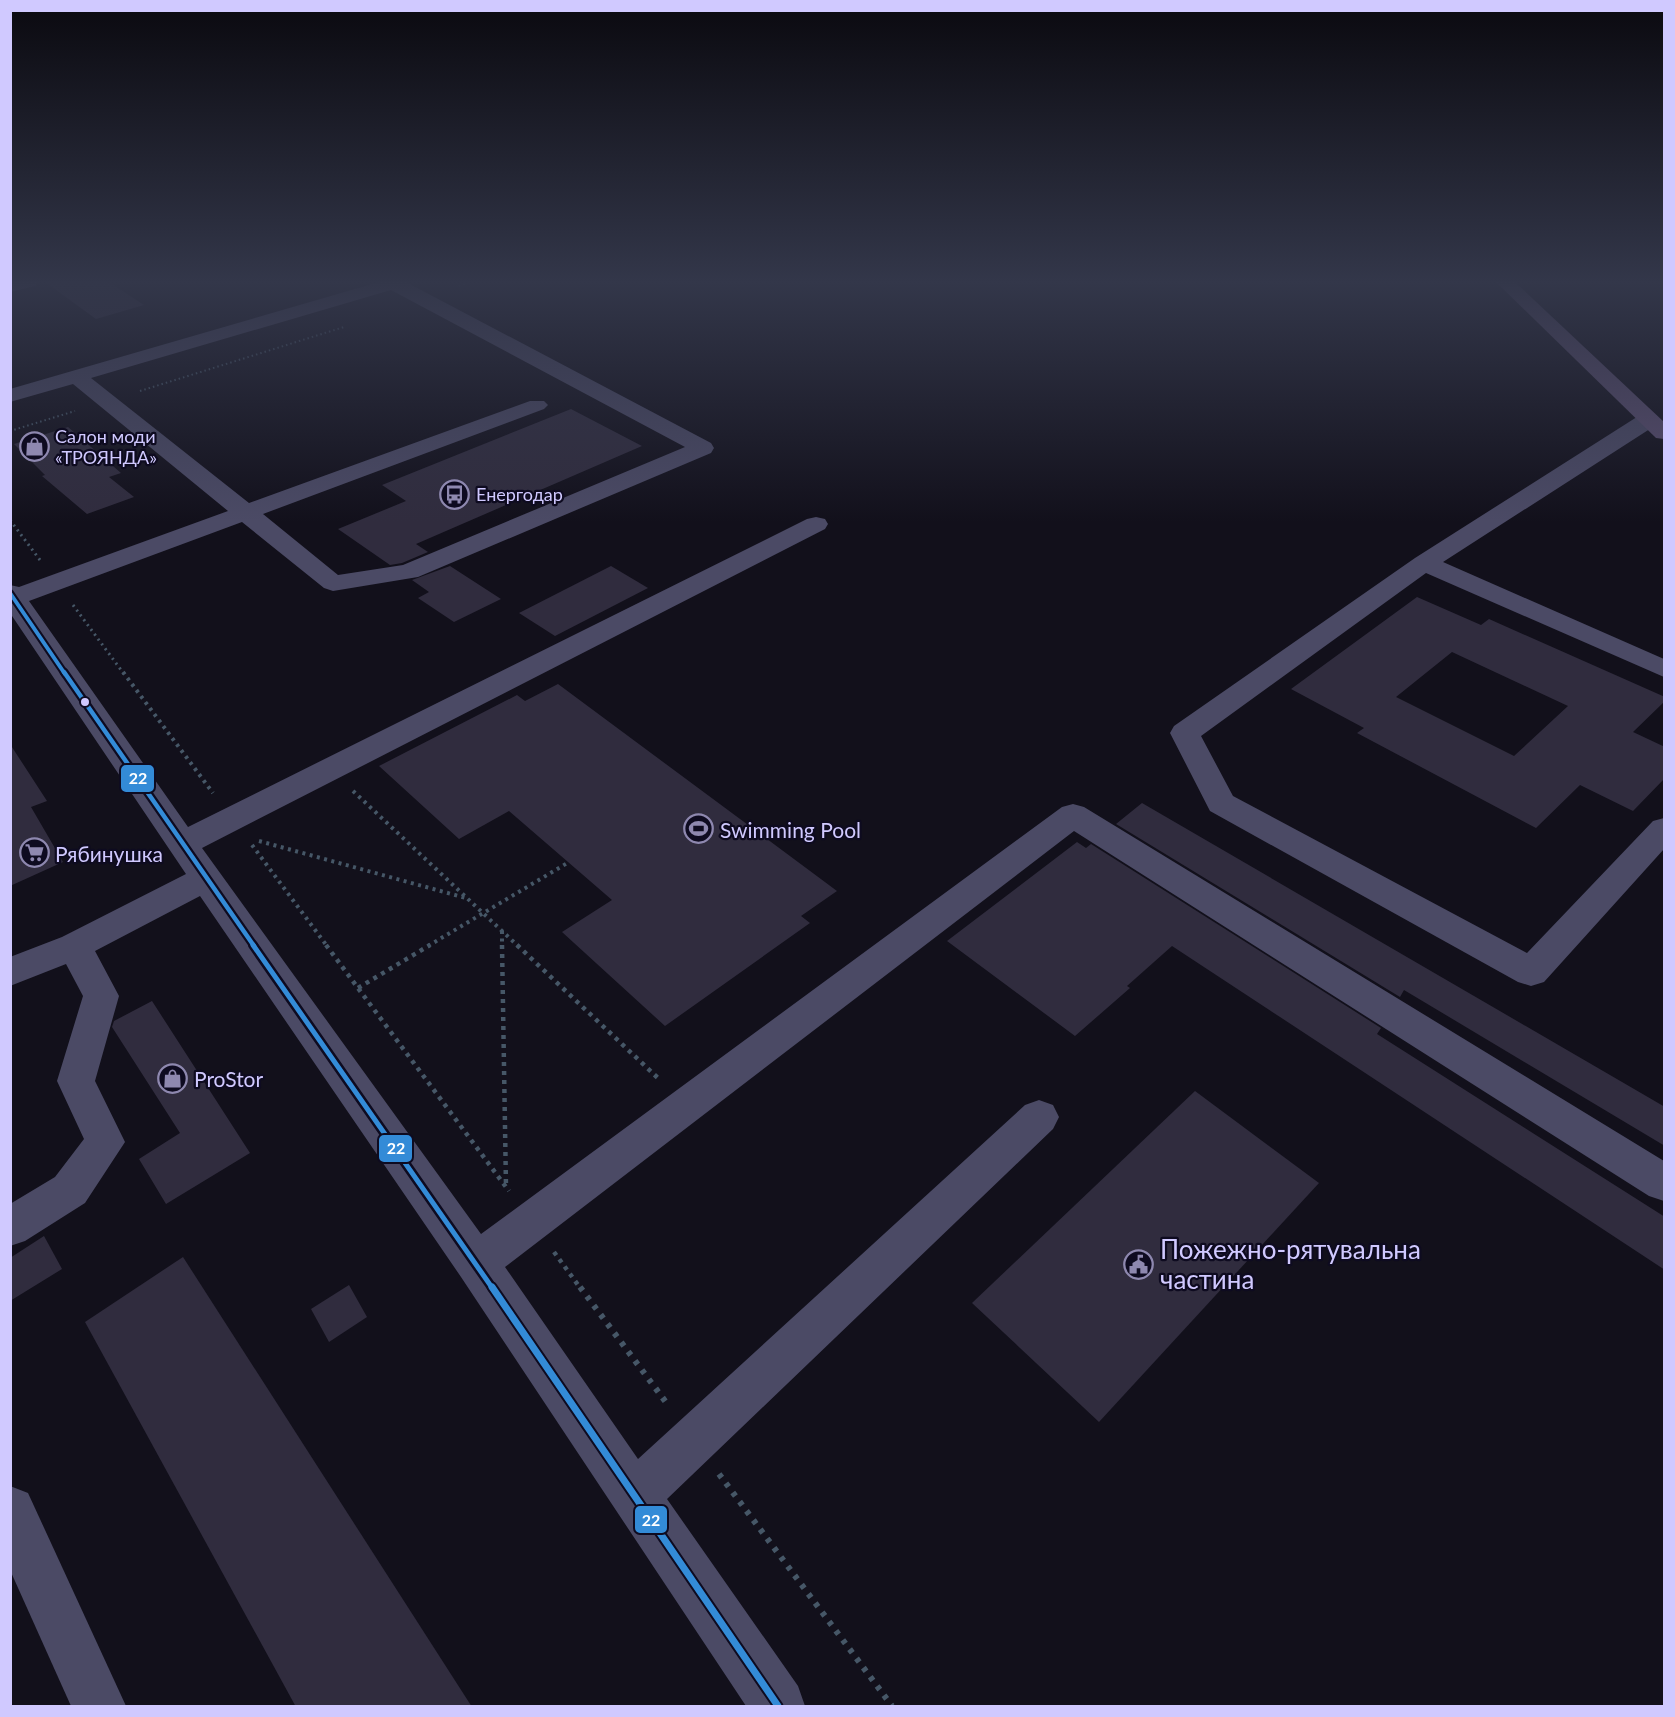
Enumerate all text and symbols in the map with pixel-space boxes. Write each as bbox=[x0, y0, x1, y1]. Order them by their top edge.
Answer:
place label: Салон моди «ТРОЯНДА» bbox=[55, 425, 157, 468]
shop icon: Салон моди «ТРОЯНДА» bbox=[18, 430, 50, 462]
bus stop icon: Енергодар bbox=[439, 478, 471, 510]
place label: Енергодар bbox=[476, 483, 563, 505]
unlabelled marker bbox=[79, 696, 91, 708]
line badge: 22 bbox=[120, 764, 155, 793]
text: 22 bbox=[129, 768, 147, 787]
sports icon: Swimming Pool bbox=[683, 813, 715, 845]
place label: Swimming Pool bbox=[720, 817, 861, 842]
supermarket icon: Рябинушка bbox=[18, 837, 50, 869]
place label: Рябинушка bbox=[55, 841, 163, 866]
shop icon: ProStor bbox=[157, 1062, 189, 1094]
place label: ProStor bbox=[194, 1066, 264, 1091]
line badge: 22 bbox=[378, 1134, 413, 1163]
text: 22 bbox=[387, 1138, 405, 1157]
place label: Пожежно-рятувальна частина bbox=[1160, 1233, 1421, 1295]
public building icon: Пожежно-рятувальна частина bbox=[1123, 1248, 1155, 1280]
line badge: 22 bbox=[634, 1505, 668, 1534]
text: 22 bbox=[642, 1510, 660, 1529]

